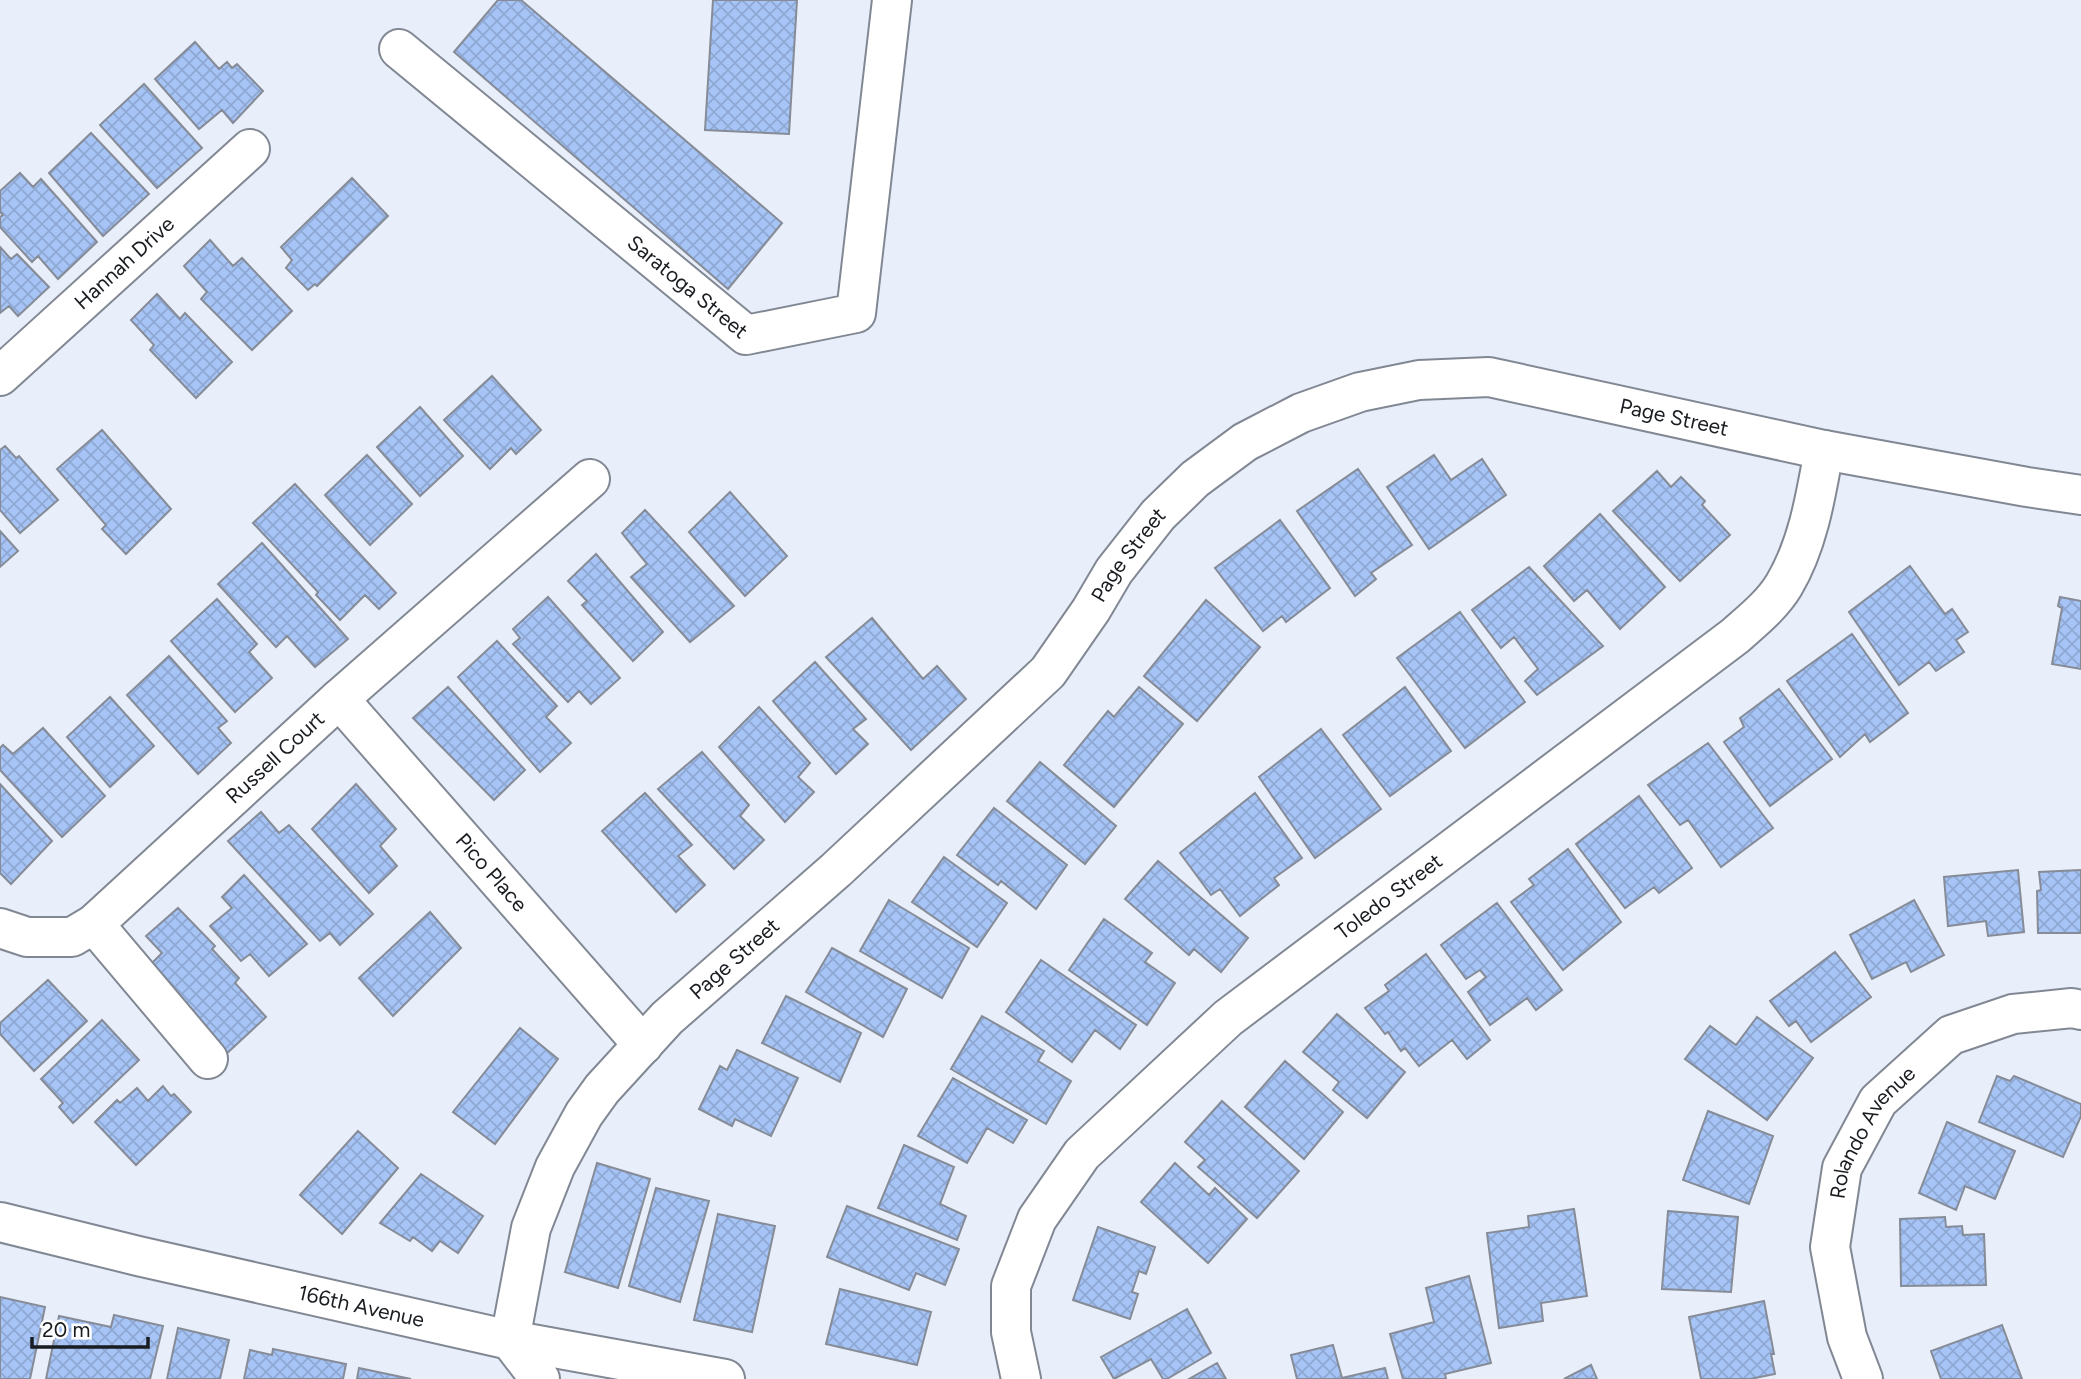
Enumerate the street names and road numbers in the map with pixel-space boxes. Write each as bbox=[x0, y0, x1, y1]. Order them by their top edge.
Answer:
street label: Hannah Drive bbox=[69, 211, 179, 314]
street label: Saratoga Street bbox=[623, 230, 753, 343]
street label: Page Street bbox=[1617, 393, 1731, 441]
street label: Page Street bbox=[1086, 502, 1170, 606]
street label: Russell Court bbox=[221, 706, 329, 809]
street label: Pico Place bbox=[451, 828, 533, 917]
street label: Toledo Street bbox=[1330, 848, 1447, 945]
street label: Page Street bbox=[684, 913, 784, 1004]
street label: Rolando Avenue bbox=[1824, 1060, 1920, 1200]
street label: 166th Avenue bbox=[296, 1280, 427, 1332]

